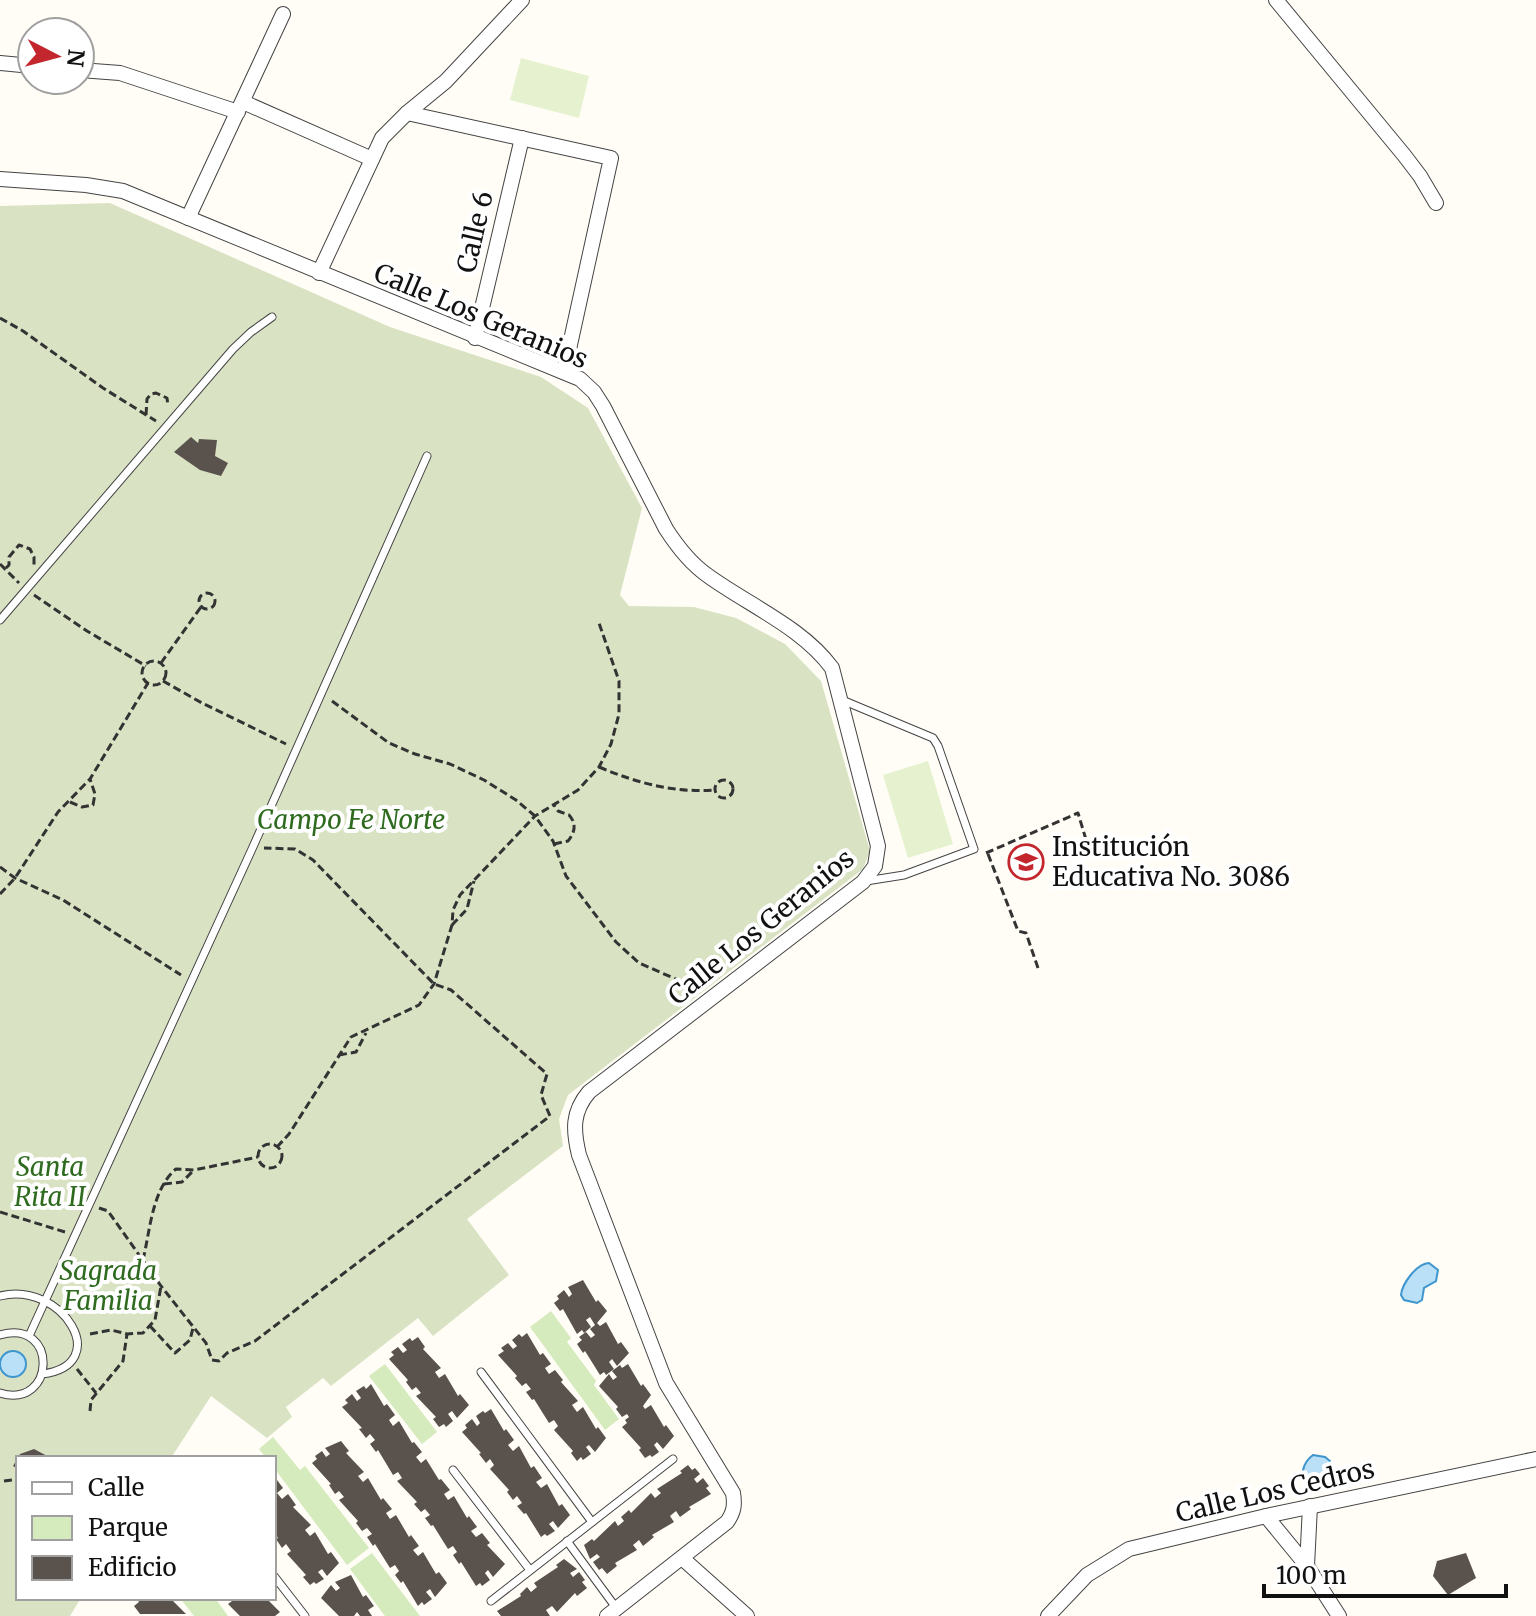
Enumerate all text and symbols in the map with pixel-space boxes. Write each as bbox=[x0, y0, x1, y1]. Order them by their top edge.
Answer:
north arrow bbox=[16, 16, 96, 96]
text: N bbox=[61, 48, 91, 69]
street label: Calle 6 bbox=[449, 188, 500, 276]
street label: Calle Los Geranios bbox=[369, 256, 593, 376]
park label: Campo Fe Norte bbox=[257, 803, 445, 836]
place label: Institución Educativa No. 3086 bbox=[1052, 830, 1290, 893]
street label: Calle Los Geranios bbox=[661, 842, 860, 1012]
school or university icon: Institución Educativa No. 3086 bbox=[1007, 843, 1045, 881]
park label: Santa Rita II bbox=[14, 1150, 87, 1213]
park label: Sagrada Familia bbox=[59, 1254, 157, 1317]
street label: Calle Los Cedros bbox=[1172, 1452, 1377, 1529]
legend bbox=[16, 1456, 276, 1600]
text: Calle bbox=[88, 1472, 144, 1503]
text: Parque bbox=[88, 1512, 168, 1543]
scale bar bbox=[1264, 1548, 1506, 1598]
text: Edificio bbox=[88, 1552, 176, 1583]
text: 100 m bbox=[1276, 1560, 1347, 1591]

